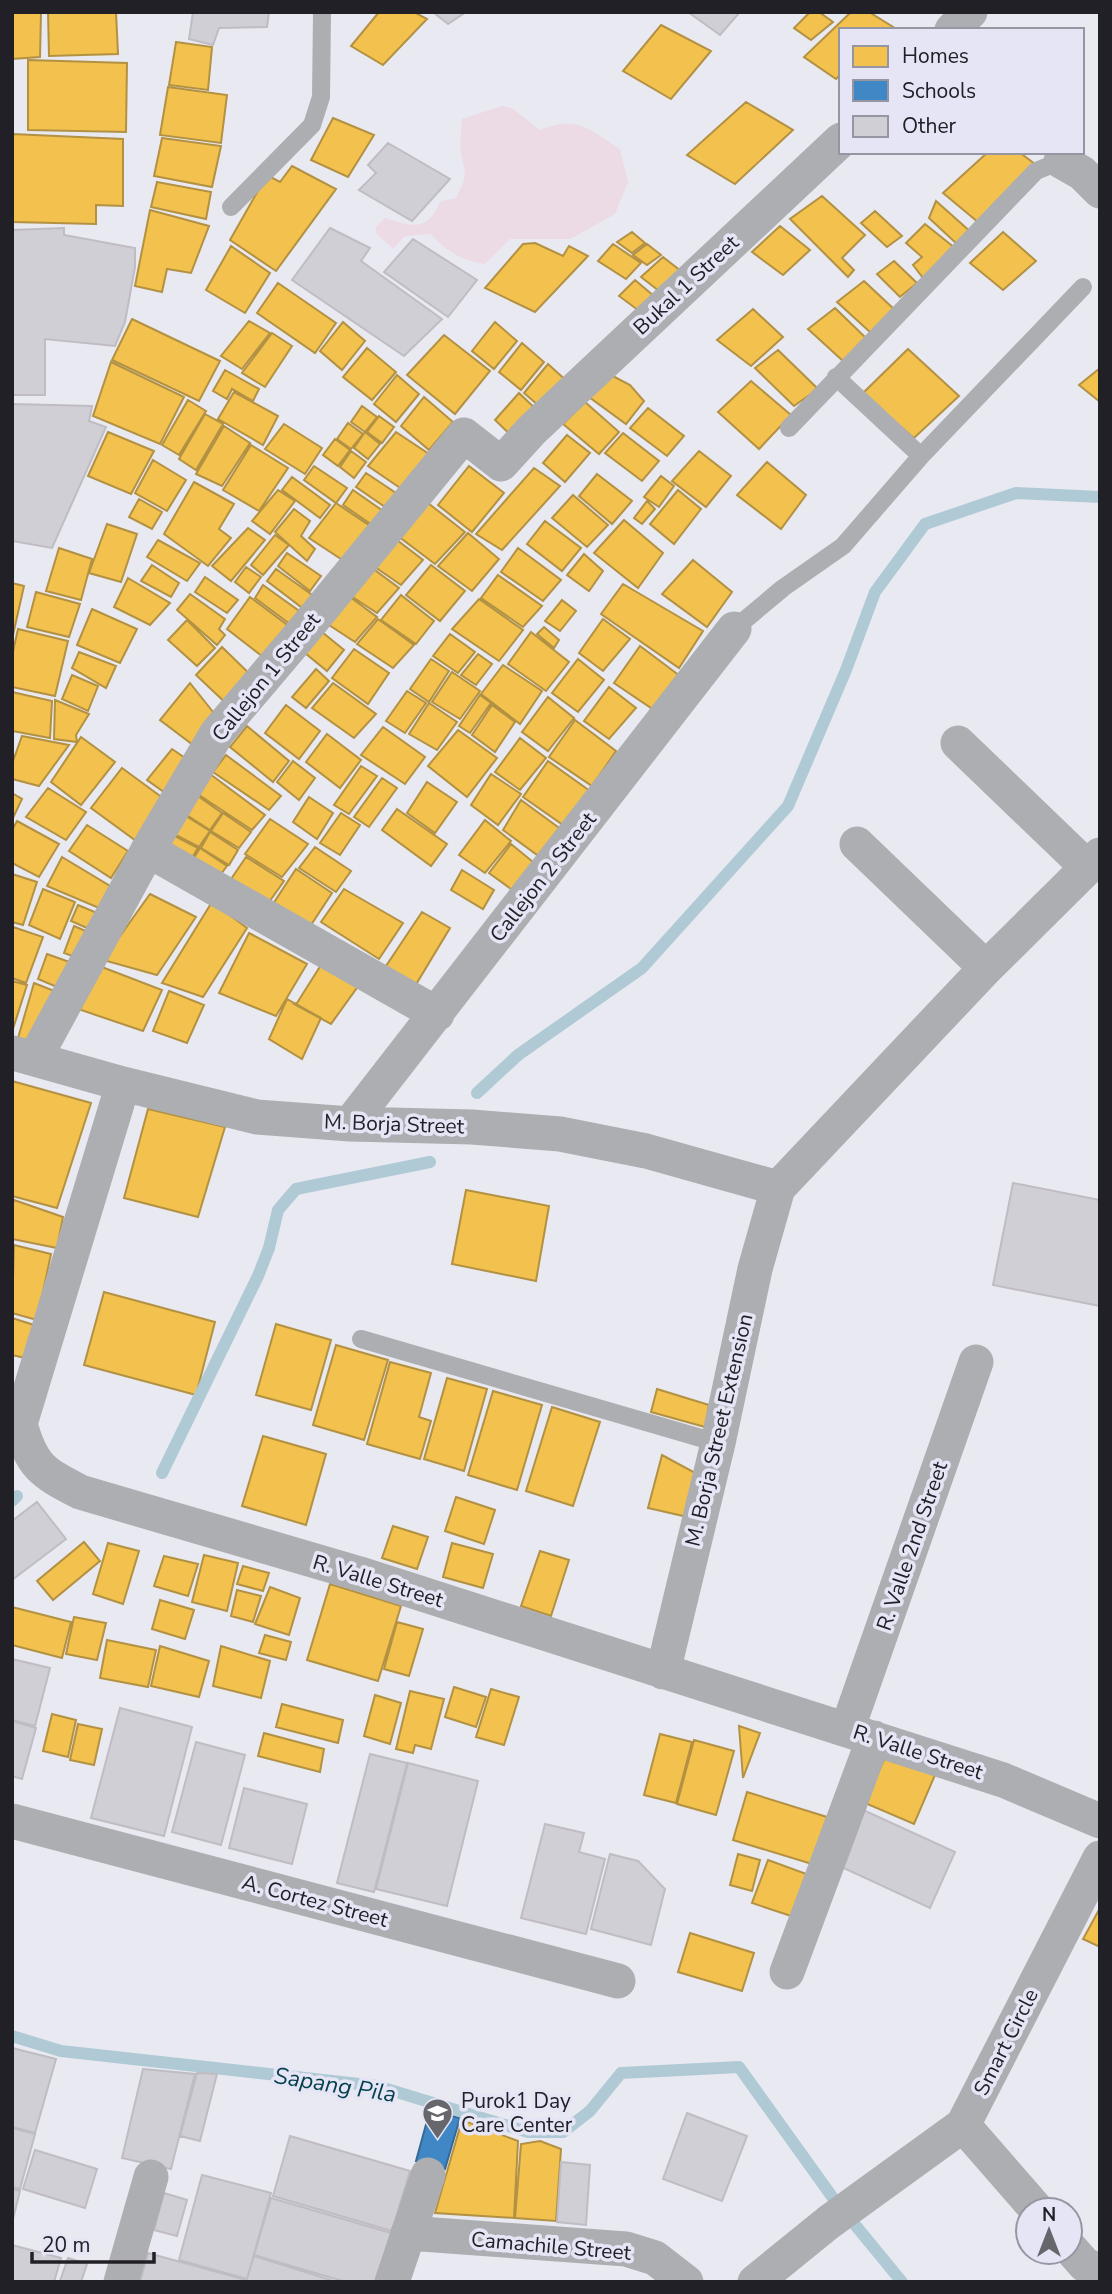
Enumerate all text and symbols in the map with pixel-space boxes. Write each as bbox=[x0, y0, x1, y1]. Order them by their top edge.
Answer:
legend bbox=[839, 28, 1084, 154]
text: Homes bbox=[902, 42, 969, 70]
text: Schools bbox=[902, 77, 976, 105]
text: Other bbox=[902, 112, 957, 140]
street label: Bukal 1 Street bbox=[627, 228, 745, 341]
street label: Callejon 1 Street bbox=[206, 606, 327, 747]
street label: Callejon 2 Street bbox=[483, 806, 603, 948]
street label: M. Borja Street bbox=[323, 1108, 465, 1140]
street label: M. Borja Street Extension bbox=[679, 1311, 759, 1549]
street label: R. Valle 2nd Street bbox=[870, 1457, 954, 1634]
street label: R. Valle Street bbox=[309, 1548, 447, 1614]
street label: R. Valle Street bbox=[849, 1718, 987, 1786]
street label: A. Cortez Street bbox=[239, 1868, 392, 1934]
street label: Smart Circle bbox=[967, 1984, 1045, 2100]
water label: Sapang Pila bbox=[272, 2060, 398, 2110]
place label: Purok1 Day Care Center bbox=[461, 2087, 573, 2139]
school or university icon: Purok1 Day Care Center bbox=[421, 2096, 455, 2140]
north arrow bbox=[1014, 2196, 1084, 2266]
text: N bbox=[1042, 2202, 1056, 2228]
scale bar bbox=[32, 2220, 154, 2264]
street label: Camachile Street bbox=[470, 2225, 633, 2267]
text: 20 m bbox=[42, 2231, 91, 2259]

